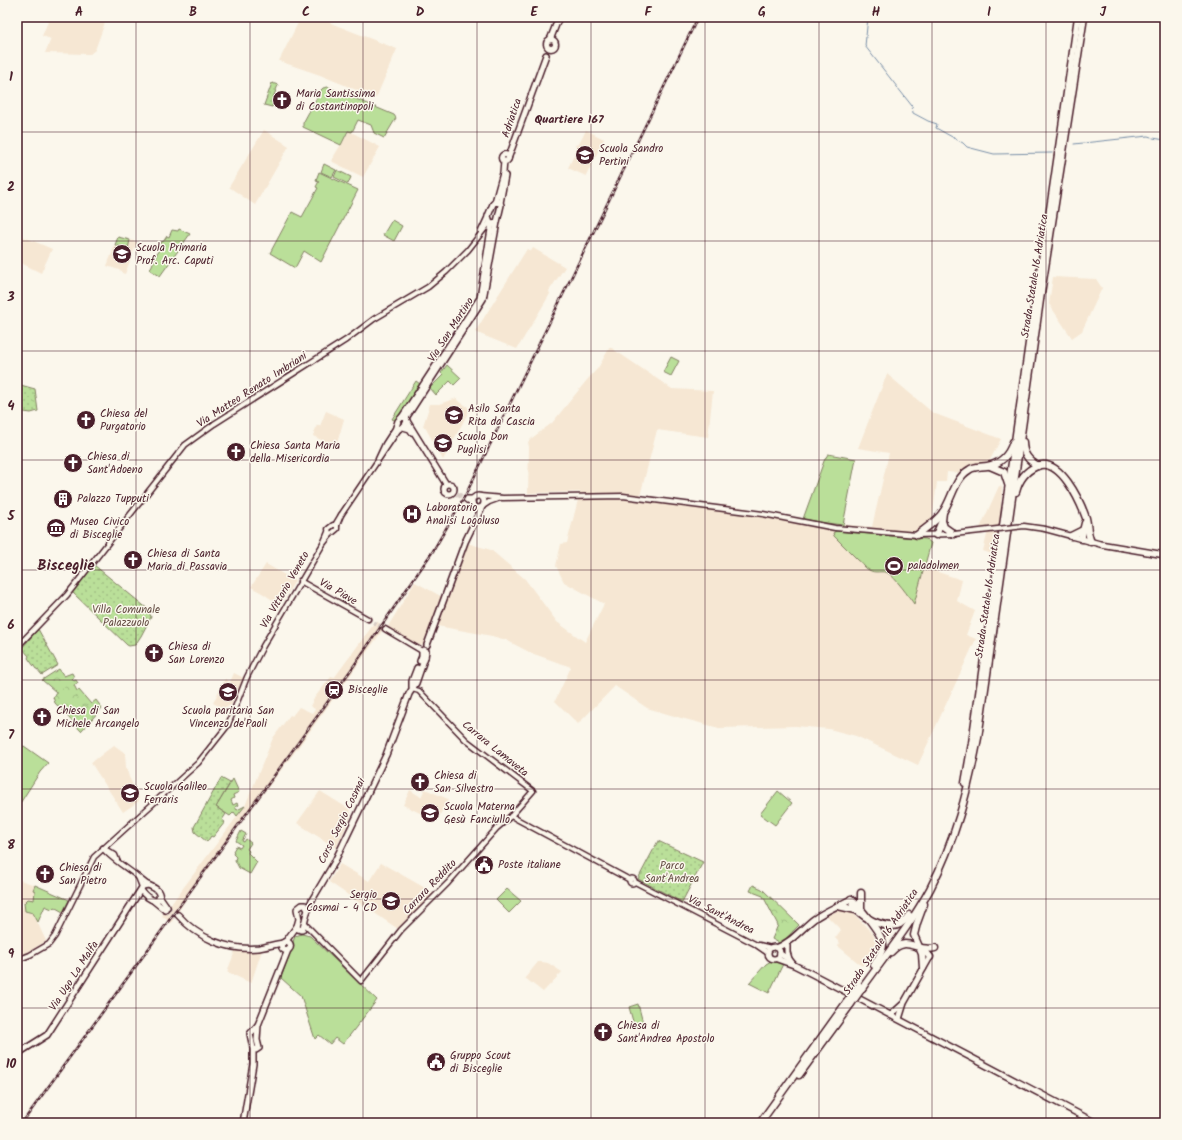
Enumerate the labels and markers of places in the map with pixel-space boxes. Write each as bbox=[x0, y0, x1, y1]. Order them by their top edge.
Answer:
place label: Maria Santissima di Costantinopoli bbox=[296, 85, 375, 116]
church icon: Maria Santissima di Costantinopoli bbox=[271, 89, 293, 111]
place label: Scuola Sandro Pertini bbox=[599, 140, 663, 171]
school or university icon: Scuola Sandro Pertini bbox=[574, 144, 596, 166]
place label: Scuola Primaria Prof. Arc. Caputi bbox=[136, 239, 214, 270]
school or university icon: Scuola Primaria Prof. Arc. Caputi bbox=[111, 243, 133, 265]
place label: Asilo Santa Rita da Cascia bbox=[468, 400, 535, 431]
school or university icon: Asilo Santa Rita da Cascia bbox=[443, 404, 465, 426]
place label: Chiesa del Purgatorio bbox=[100, 405, 148, 436]
church icon: Chiesa del Purgatorio bbox=[75, 409, 97, 431]
place label: Scuola Don Puglisi bbox=[457, 428, 508, 459]
school or university icon: Scuola Don Puglisi bbox=[432, 432, 454, 454]
place label: Chiesa Santa Maria della Misericordia bbox=[250, 437, 340, 468]
church icon: Chiesa Santa Maria della Misericordia bbox=[225, 441, 247, 463]
place label: Chiesa di Sant'Adoeno bbox=[87, 448, 143, 479]
church icon: Chiesa di Sant'Adoeno bbox=[62, 452, 84, 474]
building icon: Palazzo Tupputi bbox=[52, 488, 74, 510]
place label: Palazzo Tupputi bbox=[77, 490, 149, 508]
place label: Laboratorio Analisi Logoluso bbox=[426, 499, 500, 530]
hospital icon: Laboratorio Analisi Logoluso bbox=[401, 503, 423, 525]
place label: Museo Civico di Bisceglie bbox=[70, 513, 129, 544]
museum icon: Museo Civico di Bisceglie bbox=[45, 517, 67, 539]
place label: Chiesa di Santa Maria di Passavia bbox=[147, 545, 227, 576]
church icon: Chiesa di Santa Maria di Passavia bbox=[122, 549, 144, 571]
sports icon: paladolmen bbox=[883, 555, 905, 577]
place label: paladolmen bbox=[907, 557, 959, 575]
place label: Chiesa di San Lorenzo bbox=[168, 638, 225, 669]
church icon: Chiesa di San Lorenzo bbox=[143, 642, 165, 664]
station icon: Bisceglie bbox=[323, 679, 345, 701]
school or university icon: Scuola paritaria San Vincenzo de'Paoli bbox=[217, 681, 239, 703]
place label: Bisceglie bbox=[348, 681, 388, 699]
place label: Chiesa di San Michele Arcangelo bbox=[56, 702, 139, 733]
place label: Scuola paritaria San Vincenzo de'Paoli bbox=[182, 702, 274, 733]
church icon: Chiesa di San Michele Arcangelo bbox=[31, 706, 53, 728]
place label: Chiesa di San Silvestro bbox=[434, 767, 494, 798]
church icon: Chiesa di San Silvestro bbox=[409, 771, 431, 793]
place label: Scuola Galileo Ferraris bbox=[144, 778, 207, 809]
school or university icon: Scuola Galileo Ferraris bbox=[119, 782, 141, 804]
place label: Scuola Materna Gesù Fanciullo bbox=[444, 798, 515, 829]
school or university icon: Scuola Materna Gesù Fanciullo bbox=[419, 802, 441, 824]
public building icon: Poste italiane bbox=[473, 854, 495, 876]
place label: Poste italiane bbox=[498, 856, 561, 874]
place label: Chiesa di San Pietro bbox=[59, 859, 107, 890]
church icon: Chiesa di San Pietro bbox=[34, 863, 56, 885]
place label: Sergio Cosmai - 4 CD bbox=[306, 886, 377, 917]
school or university icon: Sergio Cosmai - 4 CD bbox=[380, 890, 402, 912]
place label: Chiesa di Sant'Andrea Apostolo bbox=[617, 1017, 714, 1048]
church icon: Chiesa di Sant'Andrea Apostolo bbox=[592, 1021, 614, 1043]
place label: Gruppo Scout di Bisceglie bbox=[450, 1047, 512, 1078]
public building icon: Gruppo Scout di Bisceglie bbox=[425, 1051, 447, 1073]

